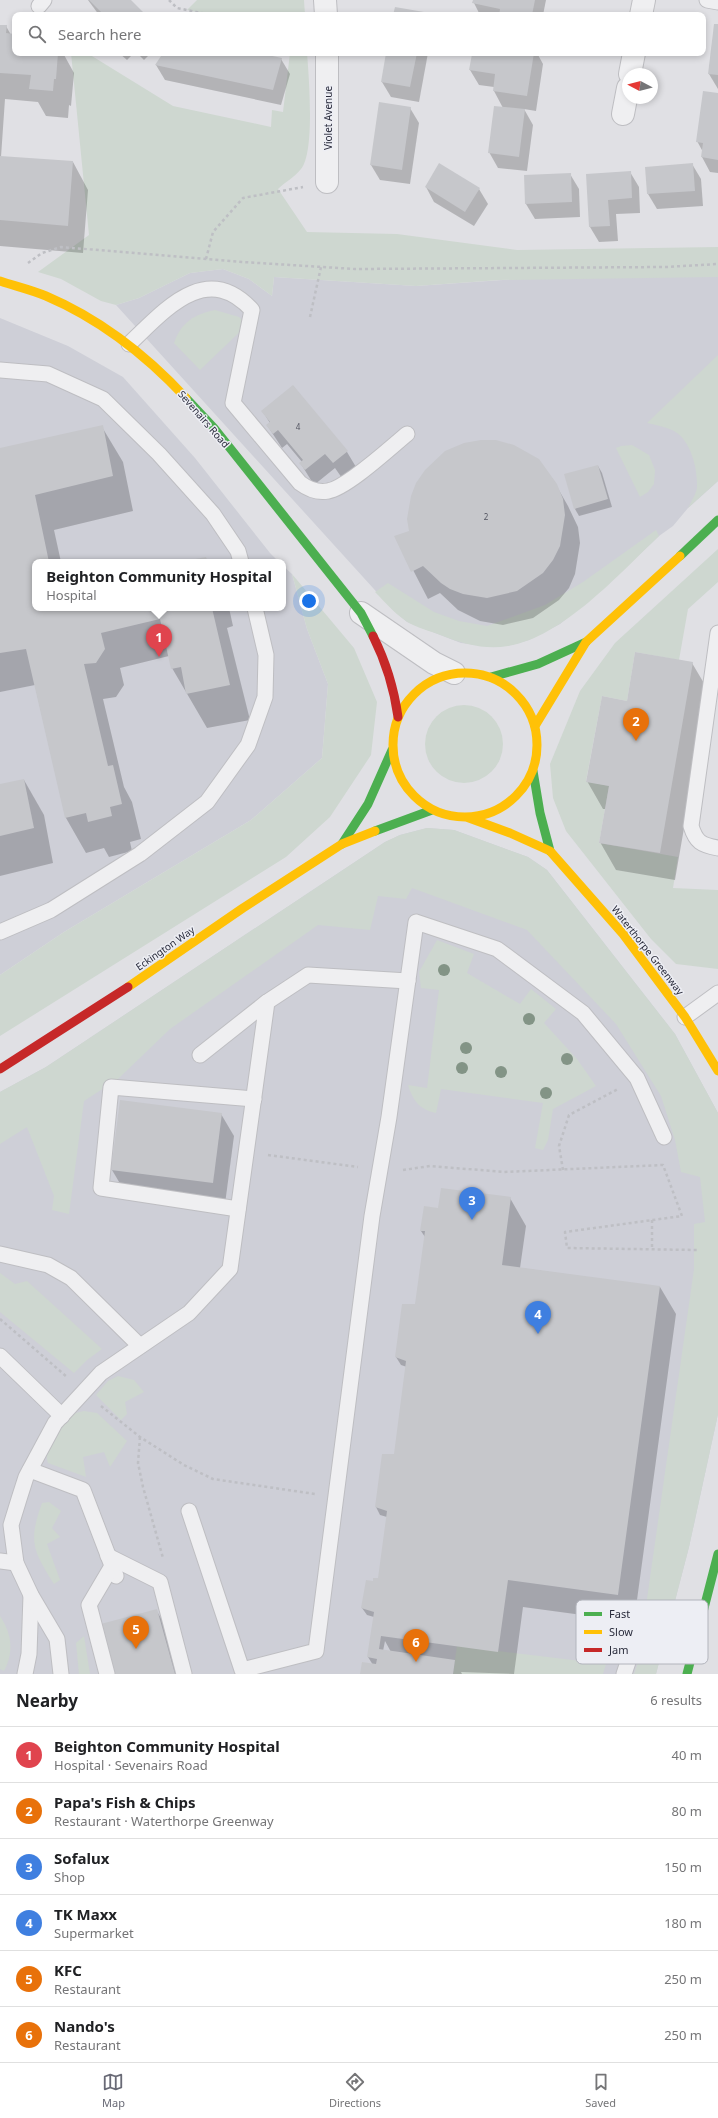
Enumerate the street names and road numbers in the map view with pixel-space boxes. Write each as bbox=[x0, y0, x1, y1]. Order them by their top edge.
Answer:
street label: Violet Avenue bbox=[321, 86, 335, 150]
street label: Sevenairs Road bbox=[175, 387, 233, 451]
street label: Waterthorpe Greenway bbox=[609, 902, 688, 998]
street label: Eckington Way bbox=[133, 922, 198, 973]

